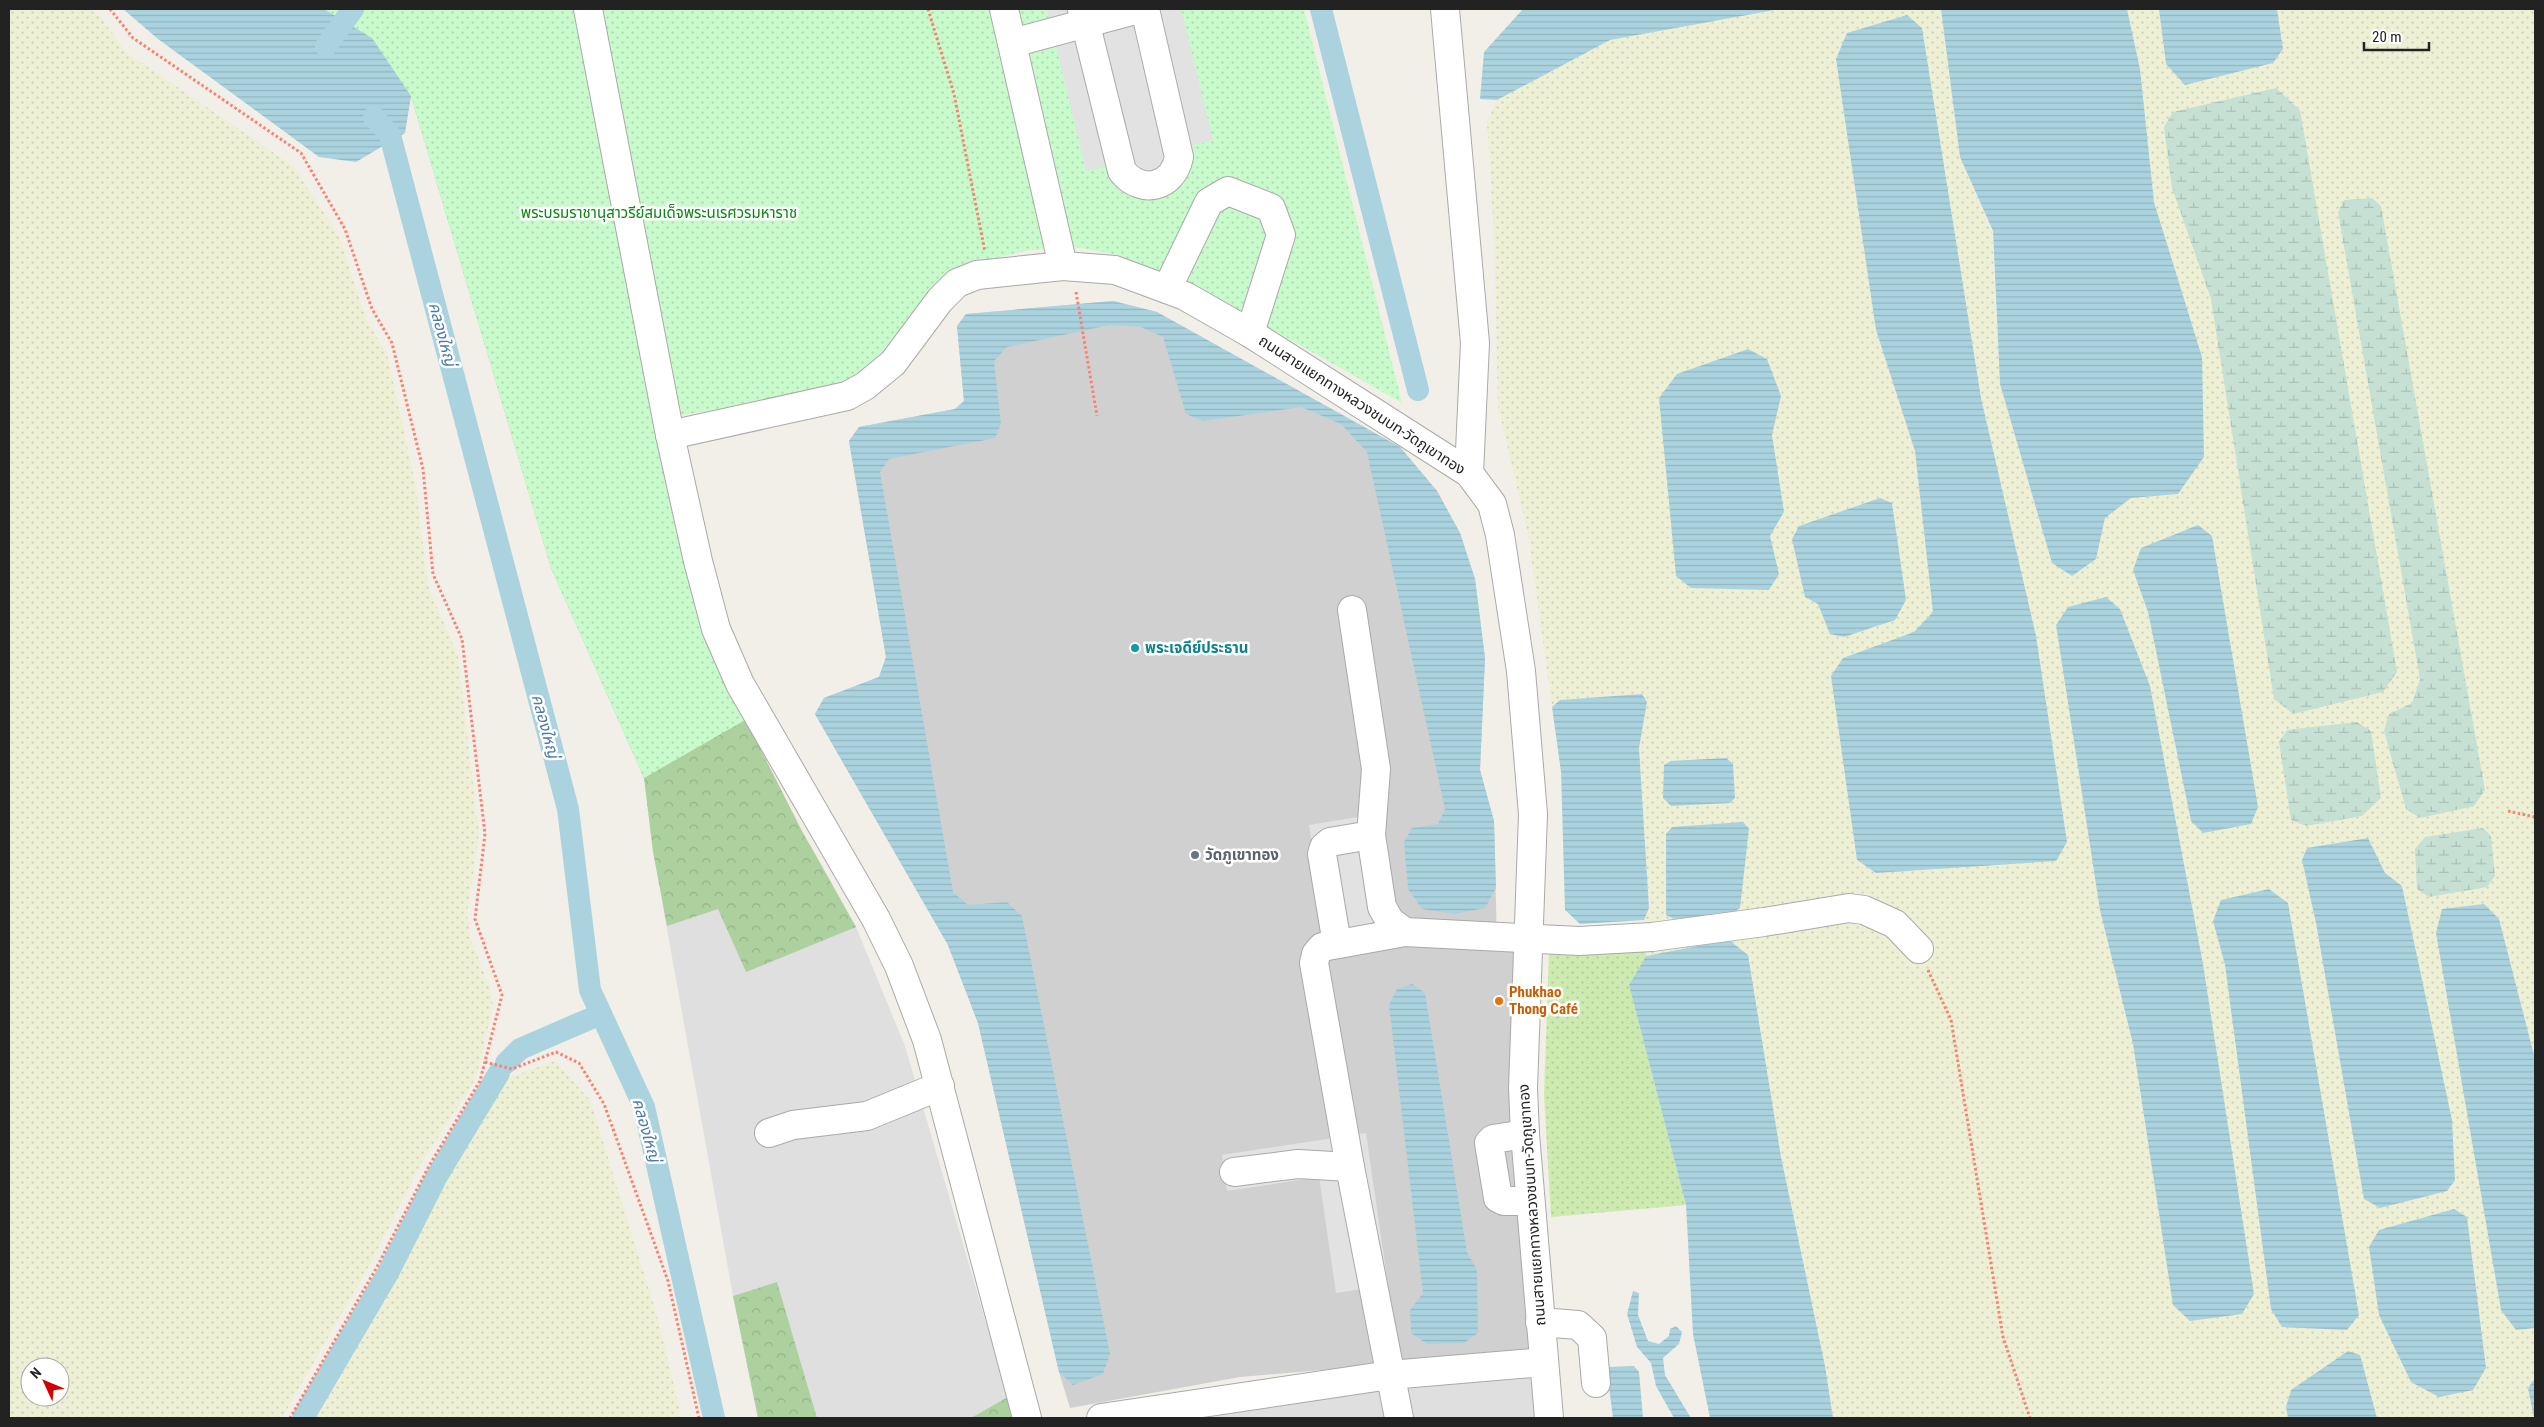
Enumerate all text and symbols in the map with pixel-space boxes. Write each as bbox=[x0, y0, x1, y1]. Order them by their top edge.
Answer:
scale bar bbox=[2364, 20, 2429, 52]
text: 20 m bbox=[2372, 28, 2402, 46]
park label: พระบรมราชานุสาวรีย์สมเด็จพระนเรศวรมหาราช bbox=[521, 204, 797, 222]
water label: คลองใหญ่ bbox=[425, 300, 461, 370]
street label: ถนนสายแยกทางหลวงชนบท-วัดภูเขาทอง bbox=[1255, 331, 1469, 479]
place label: พระเจดีย์ประธาน bbox=[1145, 639, 1249, 657]
marker: พระเจดีย์ประธาน bbox=[1129, 642, 1141, 654]
water label: คลองใหญ่ bbox=[528, 692, 564, 762]
place label: วัดภูเขาทอง bbox=[1205, 846, 1279, 865]
marker: วัดภูเขาทอง bbox=[1189, 849, 1201, 861]
place label: Phukhao Thong Café bbox=[1509, 983, 1578, 1018]
marker: Phukhao Thong Café bbox=[1493, 995, 1505, 1007]
street label: ถนนสายแยกทางหลวงชนบท-วัดภูเขาทอง bbox=[1515, 1083, 1549, 1327]
water label: คลองใหญ่ bbox=[628, 1096, 665, 1166]
north arrow bbox=[20, 1357, 70, 1407]
text: N bbox=[27, 1364, 44, 1382]

